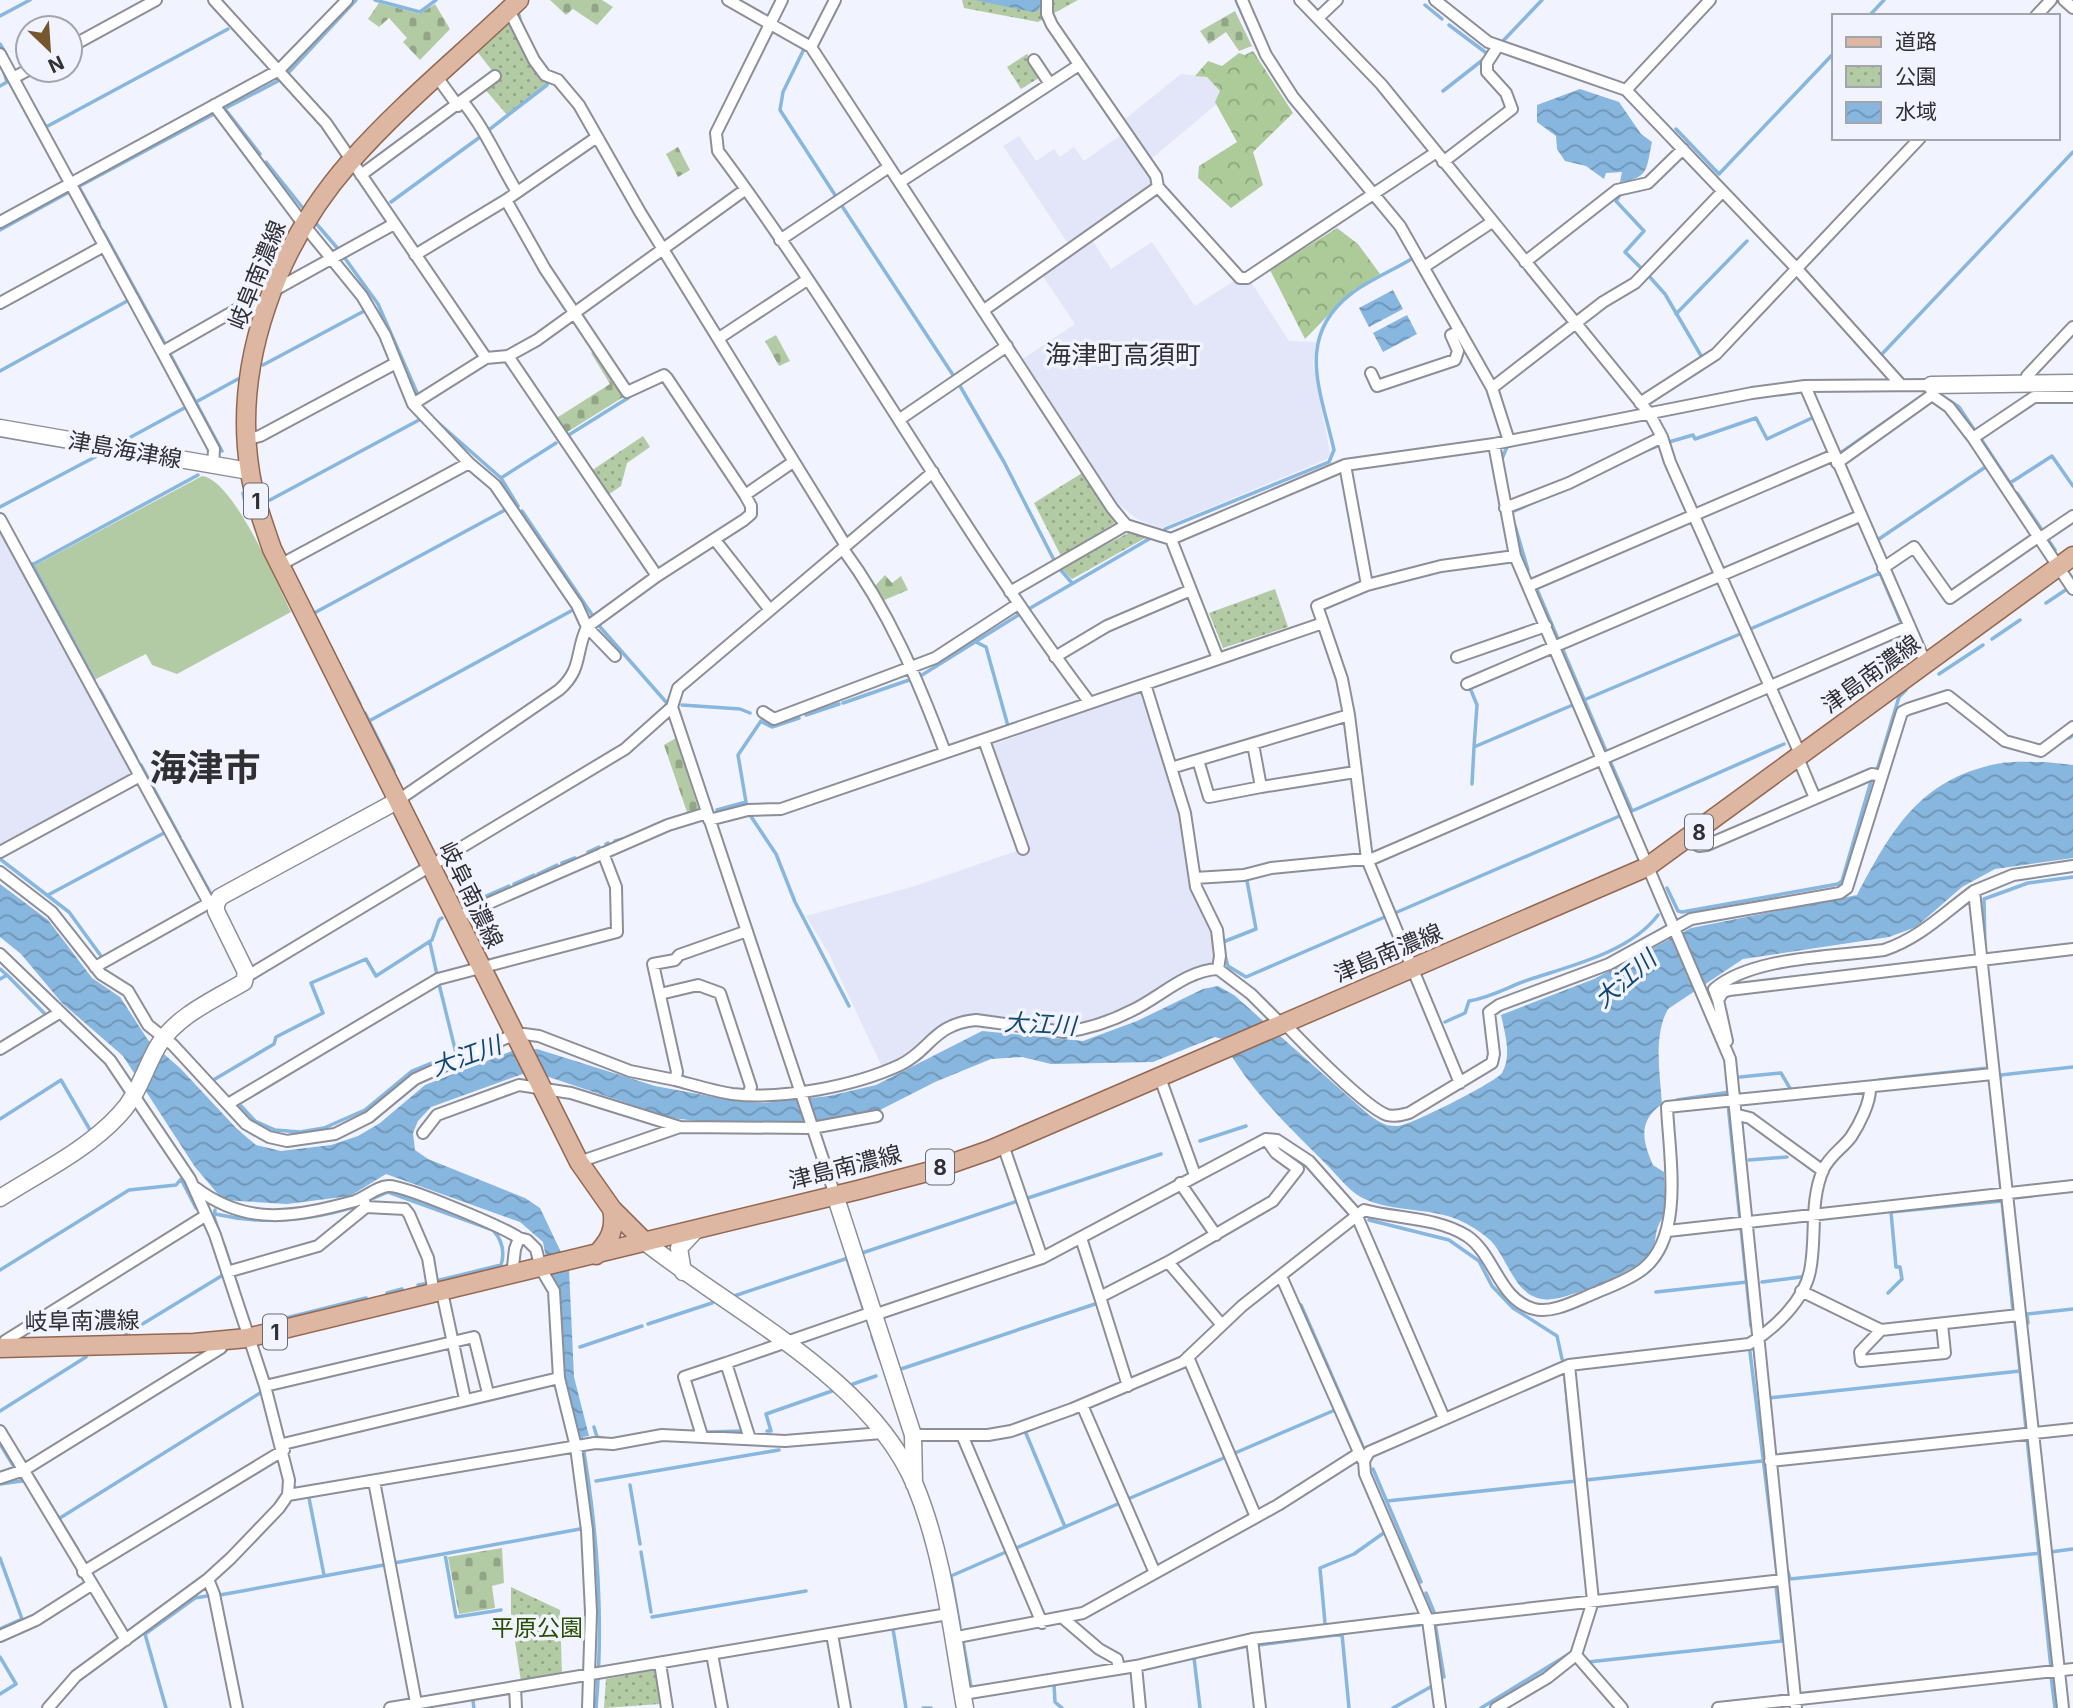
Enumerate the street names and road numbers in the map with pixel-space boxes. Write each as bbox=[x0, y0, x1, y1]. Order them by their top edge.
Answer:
street label: 岐阜南濃線 bbox=[222, 216, 292, 334]
street label: 津島海津線 bbox=[66, 426, 184, 474]
road number: 1 bbox=[244, 484, 268, 518]
street label: 津島南濃線 bbox=[1816, 629, 1926, 719]
road number: 8 bbox=[1685, 814, 1713, 850]
street label: 岐阜南濃線 bbox=[433, 837, 509, 953]
street label: 津島南濃線 bbox=[1330, 918, 1446, 988]
street label: 津島南濃線 bbox=[786, 1140, 904, 1194]
road number: 8 bbox=[926, 1150, 954, 1184]
street label: 岐阜南濃線 bbox=[24, 1306, 140, 1336]
road number: 1 bbox=[263, 1314, 287, 1350]

